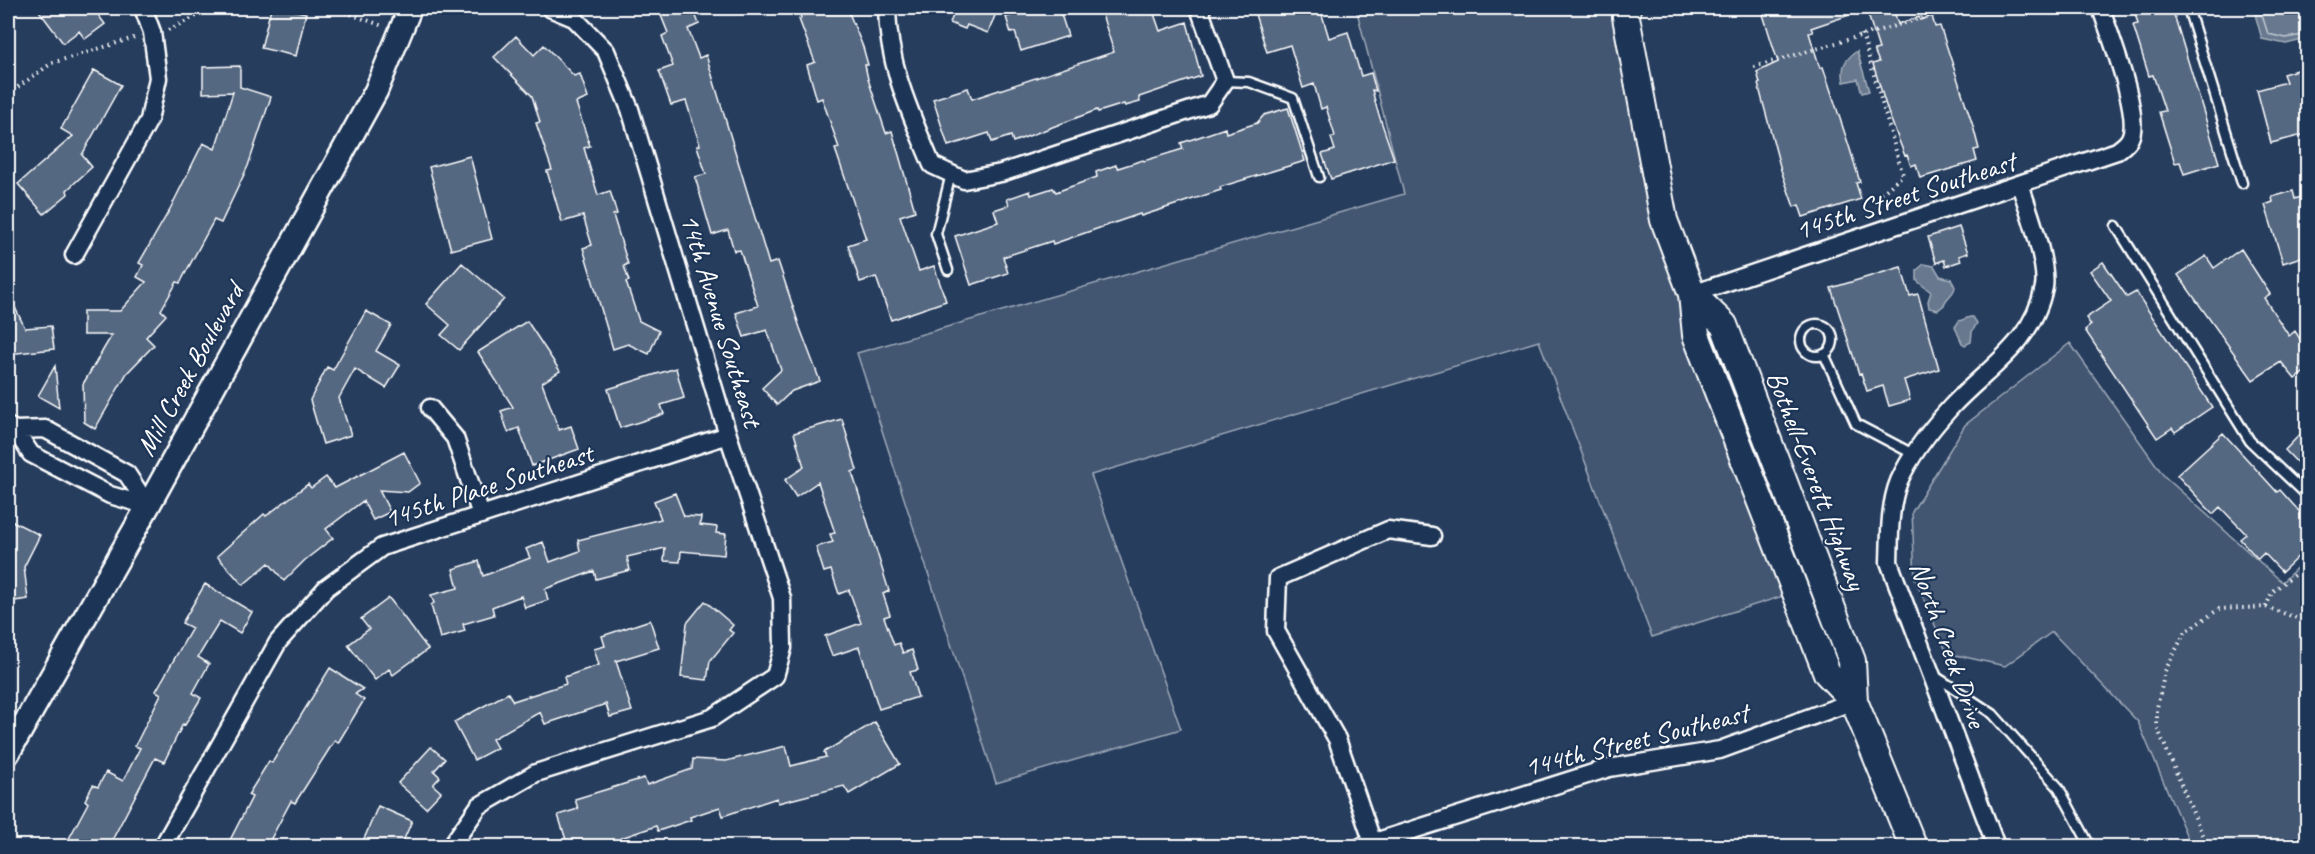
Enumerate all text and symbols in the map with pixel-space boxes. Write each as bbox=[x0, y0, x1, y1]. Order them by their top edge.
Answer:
street label: 145th Street Southeast bbox=[1791, 142, 2023, 248]
street label: 14th Avenue Southeast bbox=[672, 209, 771, 434]
street label: Mill Creek Boulevard bbox=[128, 273, 253, 462]
street label: Bothell-Everett Highway bbox=[1759, 366, 1875, 597]
street label: 145th Place Southeast bbox=[379, 434, 600, 536]
street label: North Creek Drive bbox=[1902, 556, 1995, 734]
street label: 144th Street Southeast bbox=[1521, 694, 1755, 784]

